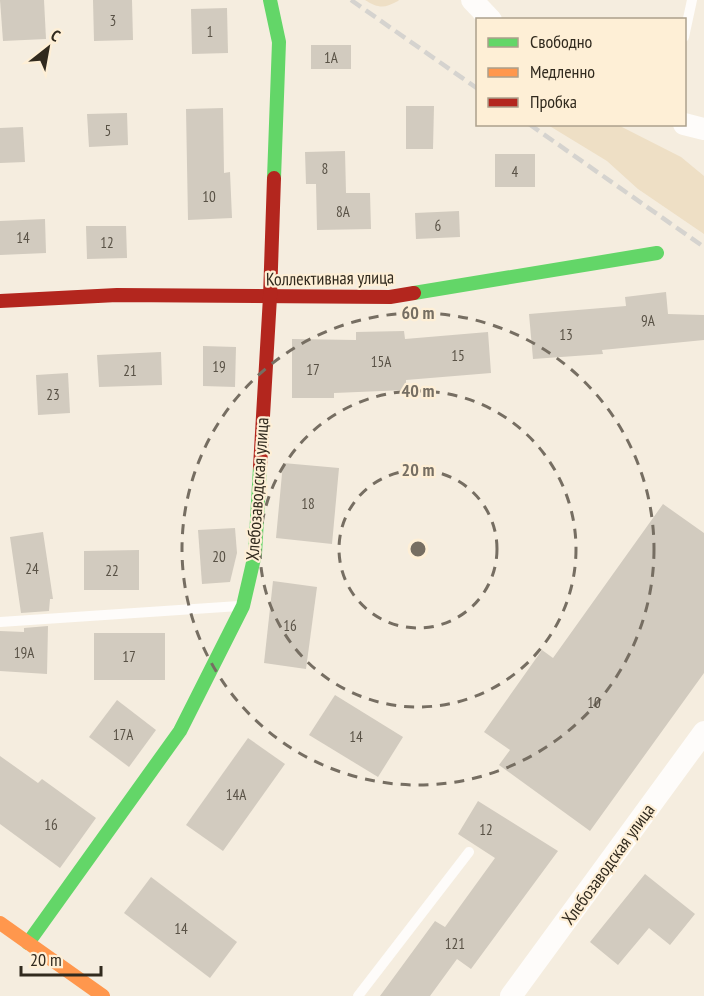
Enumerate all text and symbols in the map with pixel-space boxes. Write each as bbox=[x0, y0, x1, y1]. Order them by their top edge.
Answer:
house number: 3 bbox=[110, 11, 116, 30]
north arrow bbox=[18, 18, 78, 78]
legend bbox=[476, 18, 686, 126]
house number: 1 bbox=[207, 22, 213, 41]
text: С bbox=[47, 25, 65, 46]
text: Свободно bbox=[530, 30, 593, 53]
house number: 1А bbox=[324, 48, 339, 67]
text: Медленно bbox=[530, 60, 595, 83]
text: Пробка bbox=[530, 90, 577, 113]
house number: 5 bbox=[105, 121, 111, 140]
house number: 8 bbox=[322, 159, 328, 178]
house number: 4 bbox=[512, 162, 519, 181]
house number: 10 bbox=[202, 187, 216, 206]
house number: 8А bbox=[336, 202, 351, 221]
house number: 6 bbox=[435, 216, 442, 235]
house number: 14 bbox=[16, 228, 30, 247]
house number: 12 bbox=[100, 233, 114, 252]
street label: Коллективная улица bbox=[266, 265, 394, 291]
text: 60 m bbox=[402, 301, 434, 324]
house number: 9А bbox=[641, 311, 656, 330]
house number: 13 bbox=[559, 325, 573, 344]
house number: 15 bbox=[451, 346, 465, 365]
house number: 15А bbox=[371, 352, 392, 371]
house number: 19 bbox=[212, 357, 226, 376]
house number: 17 bbox=[306, 360, 320, 379]
house number: 21 bbox=[123, 361, 137, 380]
text: 40 m bbox=[402, 379, 434, 402]
house number: 23 bbox=[46, 385, 60, 404]
street label: Хлебозаводская улица bbox=[241, 417, 273, 561]
text: 20 m bbox=[402, 458, 434, 481]
house number: 18 bbox=[301, 494, 315, 513]
centre of rings bbox=[408, 539, 428, 559]
house number: 20 bbox=[212, 547, 226, 566]
house number: 24 bbox=[25, 559, 39, 578]
house number: 22 bbox=[105, 561, 119, 580]
house number: 16 bbox=[283, 616, 297, 635]
house number: 19А bbox=[14, 643, 35, 662]
house number: 17 bbox=[122, 647, 136, 666]
house number: 10 bbox=[587, 693, 601, 712]
house number: 17А bbox=[113, 725, 134, 744]
house number: 14 bbox=[349, 727, 363, 746]
house number: 14А bbox=[226, 785, 247, 804]
street label: Хлебозаводская улица bbox=[556, 799, 660, 929]
house number: 16 bbox=[44, 815, 58, 834]
house number: 12 bbox=[479, 820, 493, 839]
house number: 14 bbox=[174, 919, 188, 938]
house number: 121 bbox=[445, 934, 465, 953]
scale bar bbox=[21, 939, 100, 977]
text: 20 m bbox=[30, 948, 62, 971]

